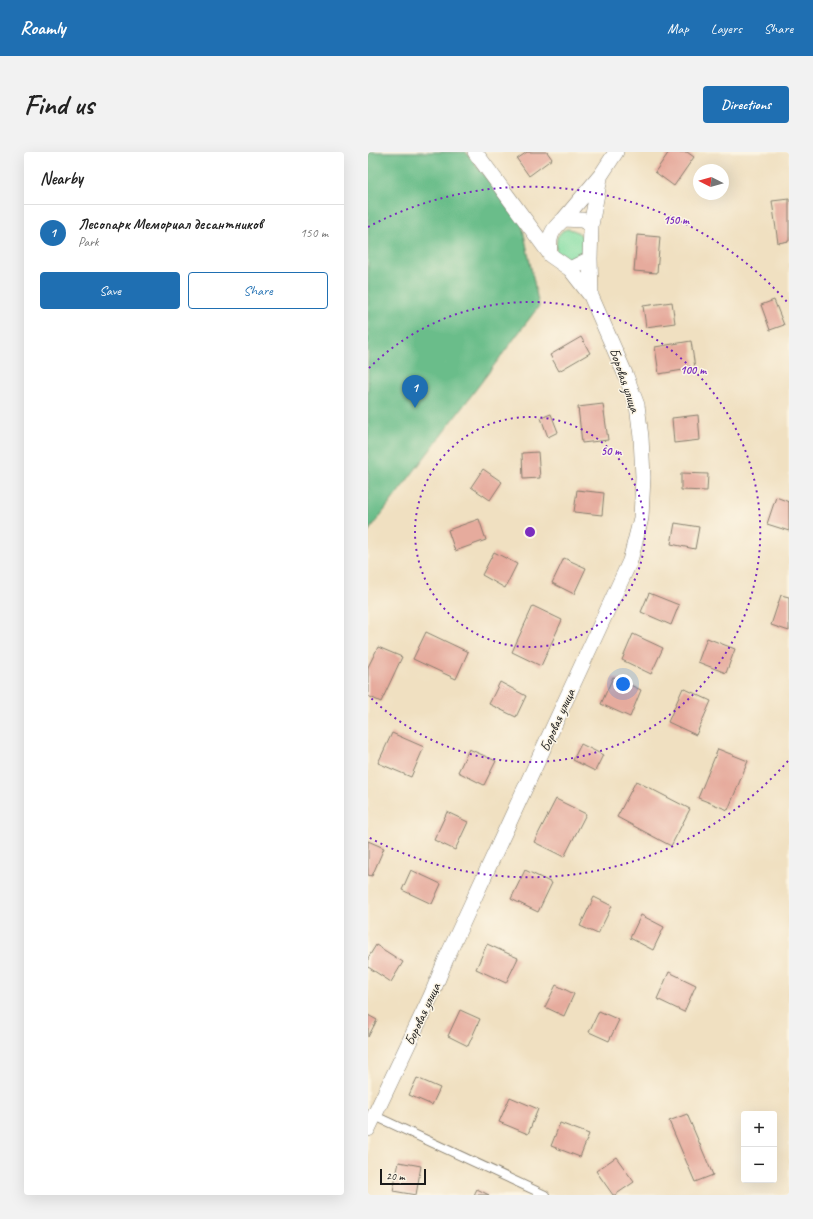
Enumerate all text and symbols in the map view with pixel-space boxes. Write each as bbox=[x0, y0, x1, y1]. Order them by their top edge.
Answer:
text: Roamly bbox=[20, 16, 66, 40]
text: Map bbox=[667, 20, 689, 37]
text: Layers bbox=[711, 20, 742, 37]
text: Share bbox=[764, 20, 793, 37]
button: Directions bbox=[703, 86, 789, 123]
text: Find us bbox=[24, 87, 94, 122]
north arrow bbox=[693, 164, 729, 200]
text: Nearby bbox=[40, 168, 83, 189]
text: 150 m bbox=[663, 212, 690, 228]
text: Лесопарк Мемориал десантников bbox=[78, 215, 263, 234]
text: 1 bbox=[50, 225, 56, 241]
text: 150 m bbox=[300, 225, 328, 241]
text: Park bbox=[78, 234, 99, 250]
button: Save bbox=[40, 272, 180, 309]
button: Share bbox=[188, 272, 328, 309]
street label: Боровая улица bbox=[606, 346, 644, 415]
text: 100 m bbox=[680, 362, 707, 378]
pin: 1 bbox=[402, 375, 428, 408]
text: 50 m bbox=[601, 443, 622, 459]
centre of rings bbox=[523, 525, 537, 539]
your location bbox=[613, 674, 633, 694]
street label: Боровая улица bbox=[536, 685, 579, 754]
street label: Боровая улица bbox=[401, 980, 445, 1048]
map controls bbox=[741, 1111, 777, 1183]
button: + bbox=[741, 1111, 777, 1147]
button: − bbox=[741, 1147, 777, 1183]
scale bar bbox=[380, 1167, 426, 1186]
text: 20 m bbox=[386, 1169, 405, 1183]

